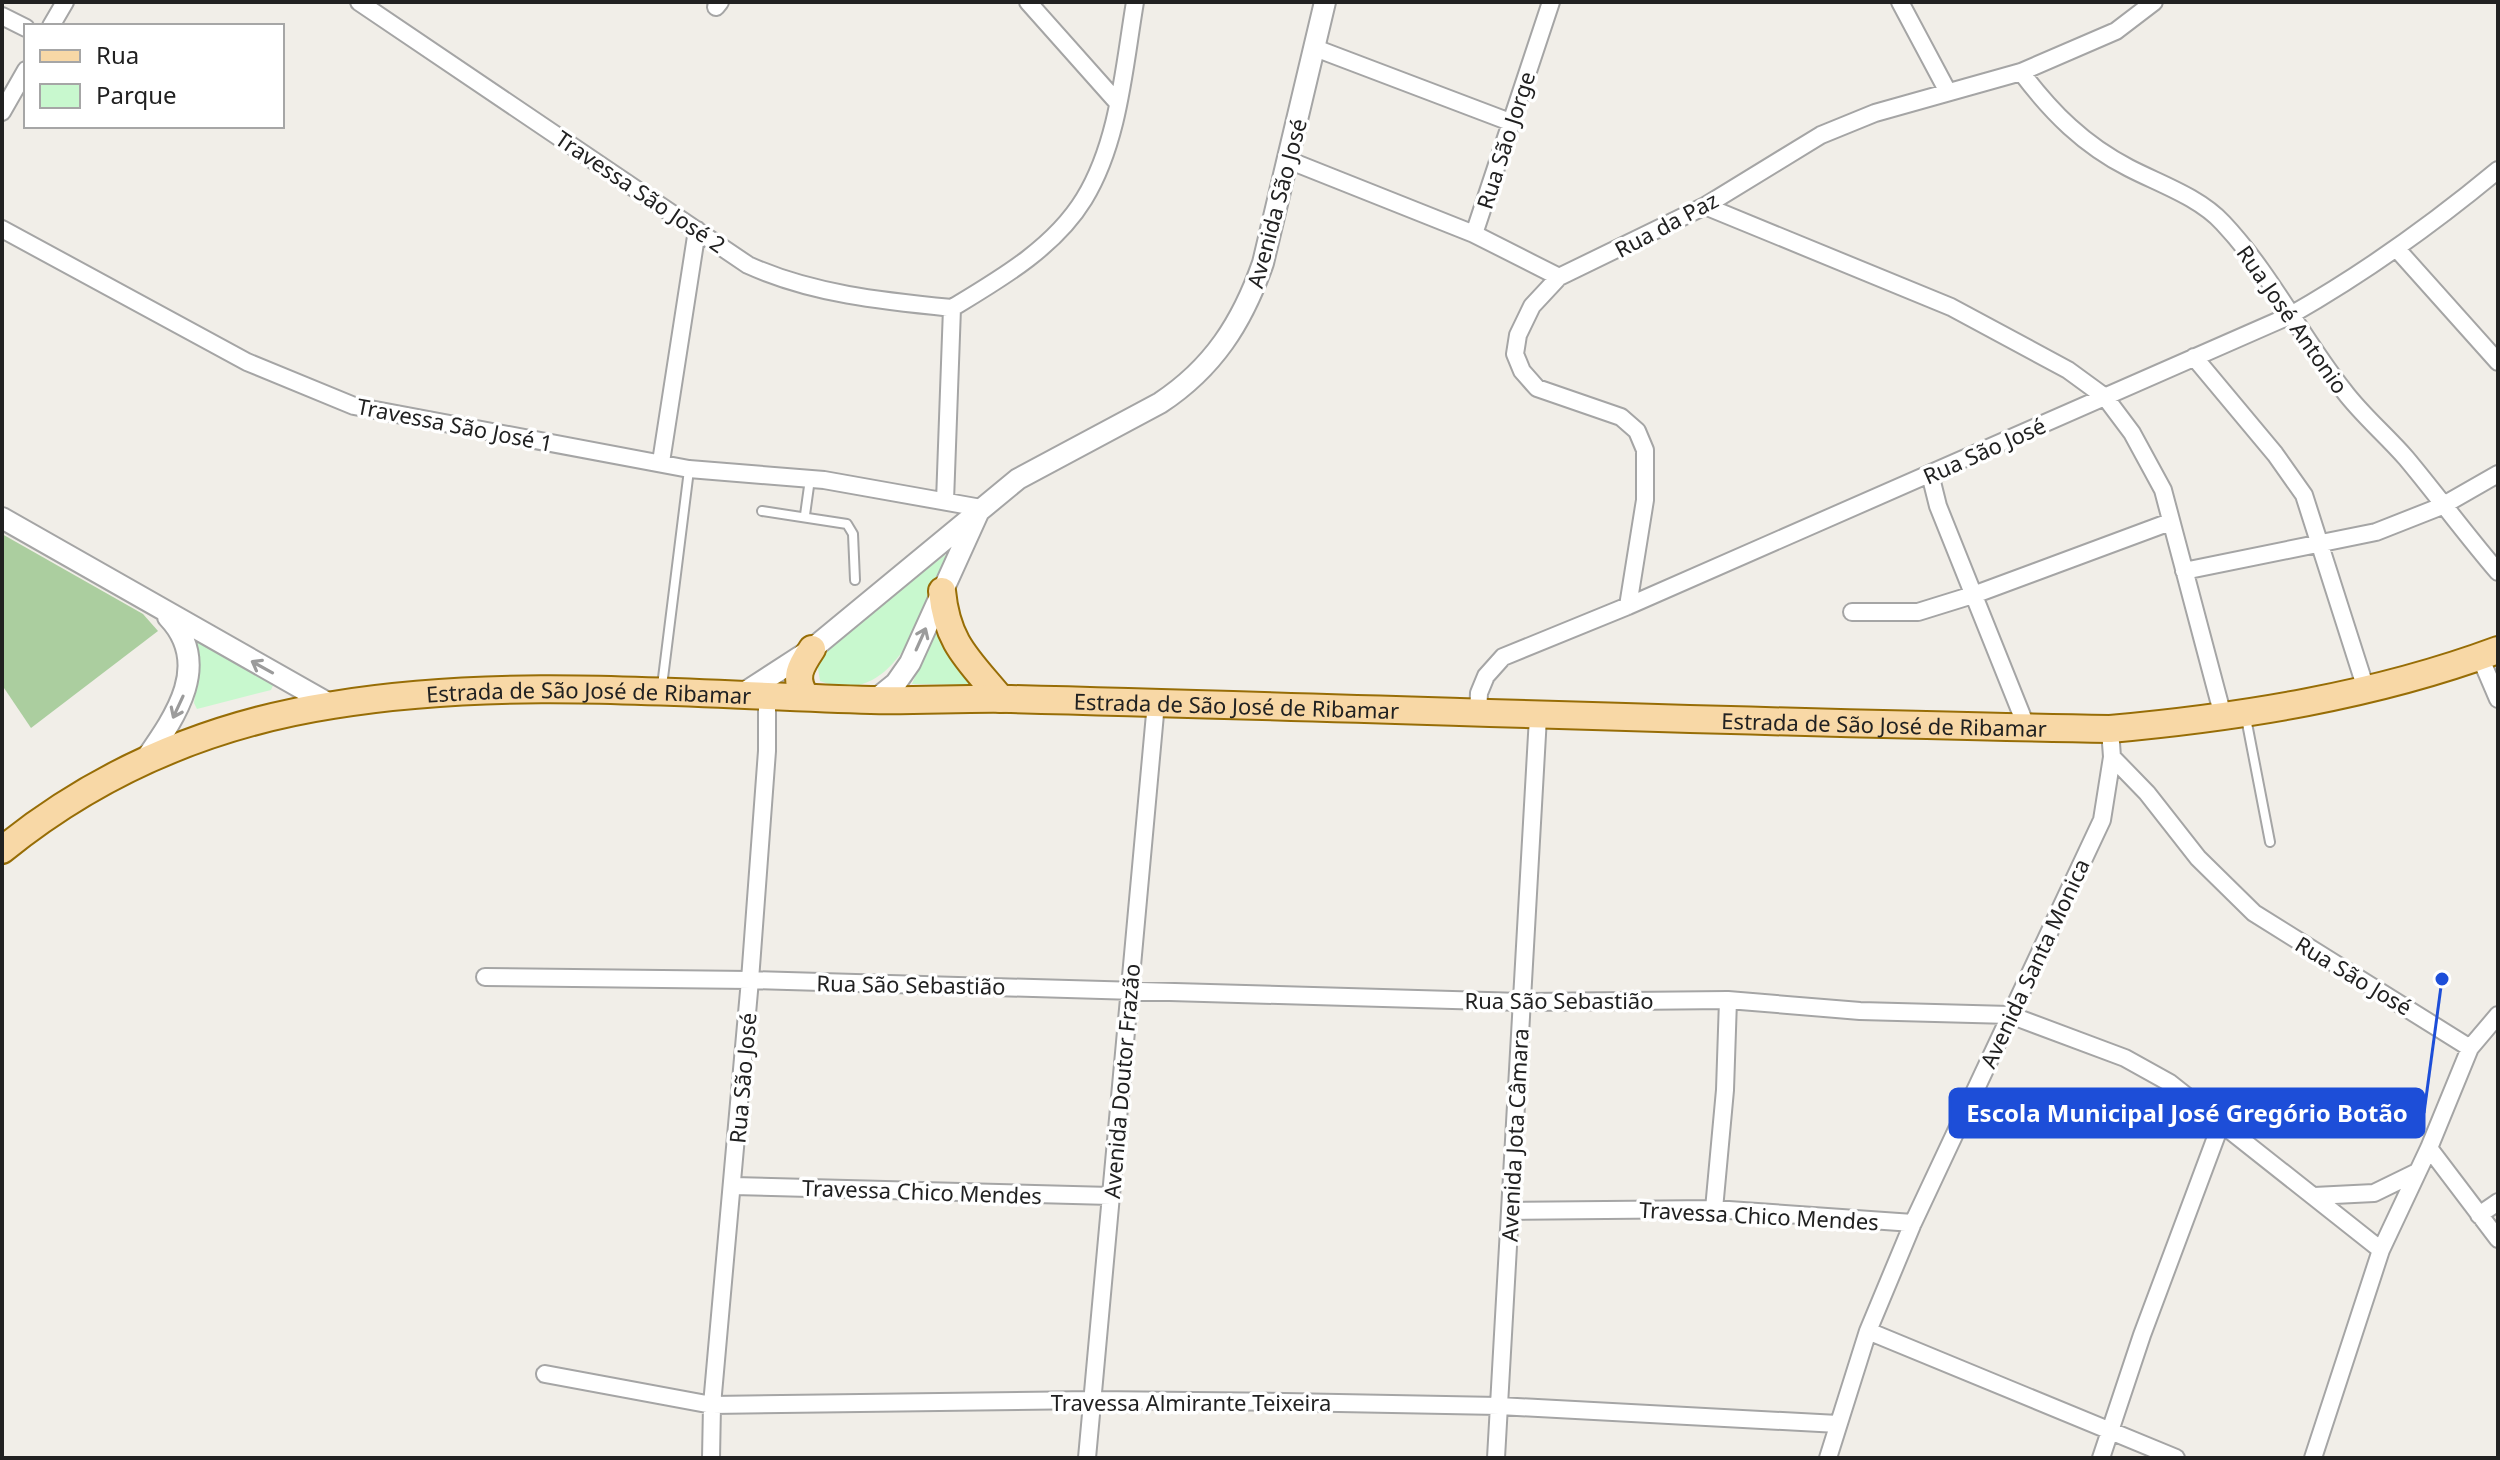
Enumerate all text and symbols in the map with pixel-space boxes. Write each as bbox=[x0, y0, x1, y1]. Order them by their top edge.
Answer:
legend bbox=[24, 24, 284, 128]
text: Rua bbox=[96, 38, 139, 71]
street label: Rua São Jorge bbox=[1469, 67, 1541, 213]
text: Parque bbox=[96, 78, 177, 111]
street label: Avenida São José bbox=[1239, 115, 1313, 291]
street label: Travessa São José 2 bbox=[550, 123, 732, 259]
street label: Rua da Paz bbox=[1609, 184, 1723, 264]
street label: Rua José Antonio bbox=[2231, 239, 2355, 399]
street label: Travessa São José 1 bbox=[355, 390, 555, 458]
street label: Rua São José bbox=[1918, 410, 2050, 490]
one-way arrow bbox=[914, 627, 929, 651]
one-way arrow bbox=[251, 659, 275, 674]
street label: Estrada de São José de Ribamar bbox=[425, 674, 752, 710]
street label: Estrada de São José de Ribamar bbox=[1073, 686, 1399, 725]
one-way arrow bbox=[170, 695, 185, 719]
street label: Estrada de São José de Ribamar bbox=[1721, 705, 2047, 743]
street label: Avenida Santa Monica bbox=[1972, 853, 2096, 1073]
street label: Rua São José bbox=[2290, 928, 2418, 1022]
street label: Avenida Doutor Frazão bbox=[1096, 962, 1146, 1200]
street label: Rua São Sebastião bbox=[816, 967, 1006, 1001]
street label: Rua São Sebastião bbox=[1465, 985, 1653, 1015]
street label: Rua São José bbox=[721, 1011, 763, 1145]
street label: Avenida Jota Câmara bbox=[1493, 1027, 1535, 1243]
callout: Escola Municipal José Gregório Botão bbox=[1950, 1089, 2424, 1137]
text: Escola Municipal José Gregório Botão bbox=[1966, 1096, 2408, 1129]
street label: Travessa Chico Mendes bbox=[802, 1172, 1042, 1210]
street label: Travessa Chico Mendes bbox=[1638, 1194, 1880, 1236]
street label: Travessa Almirante Teixeira bbox=[1051, 1387, 1331, 1417]

